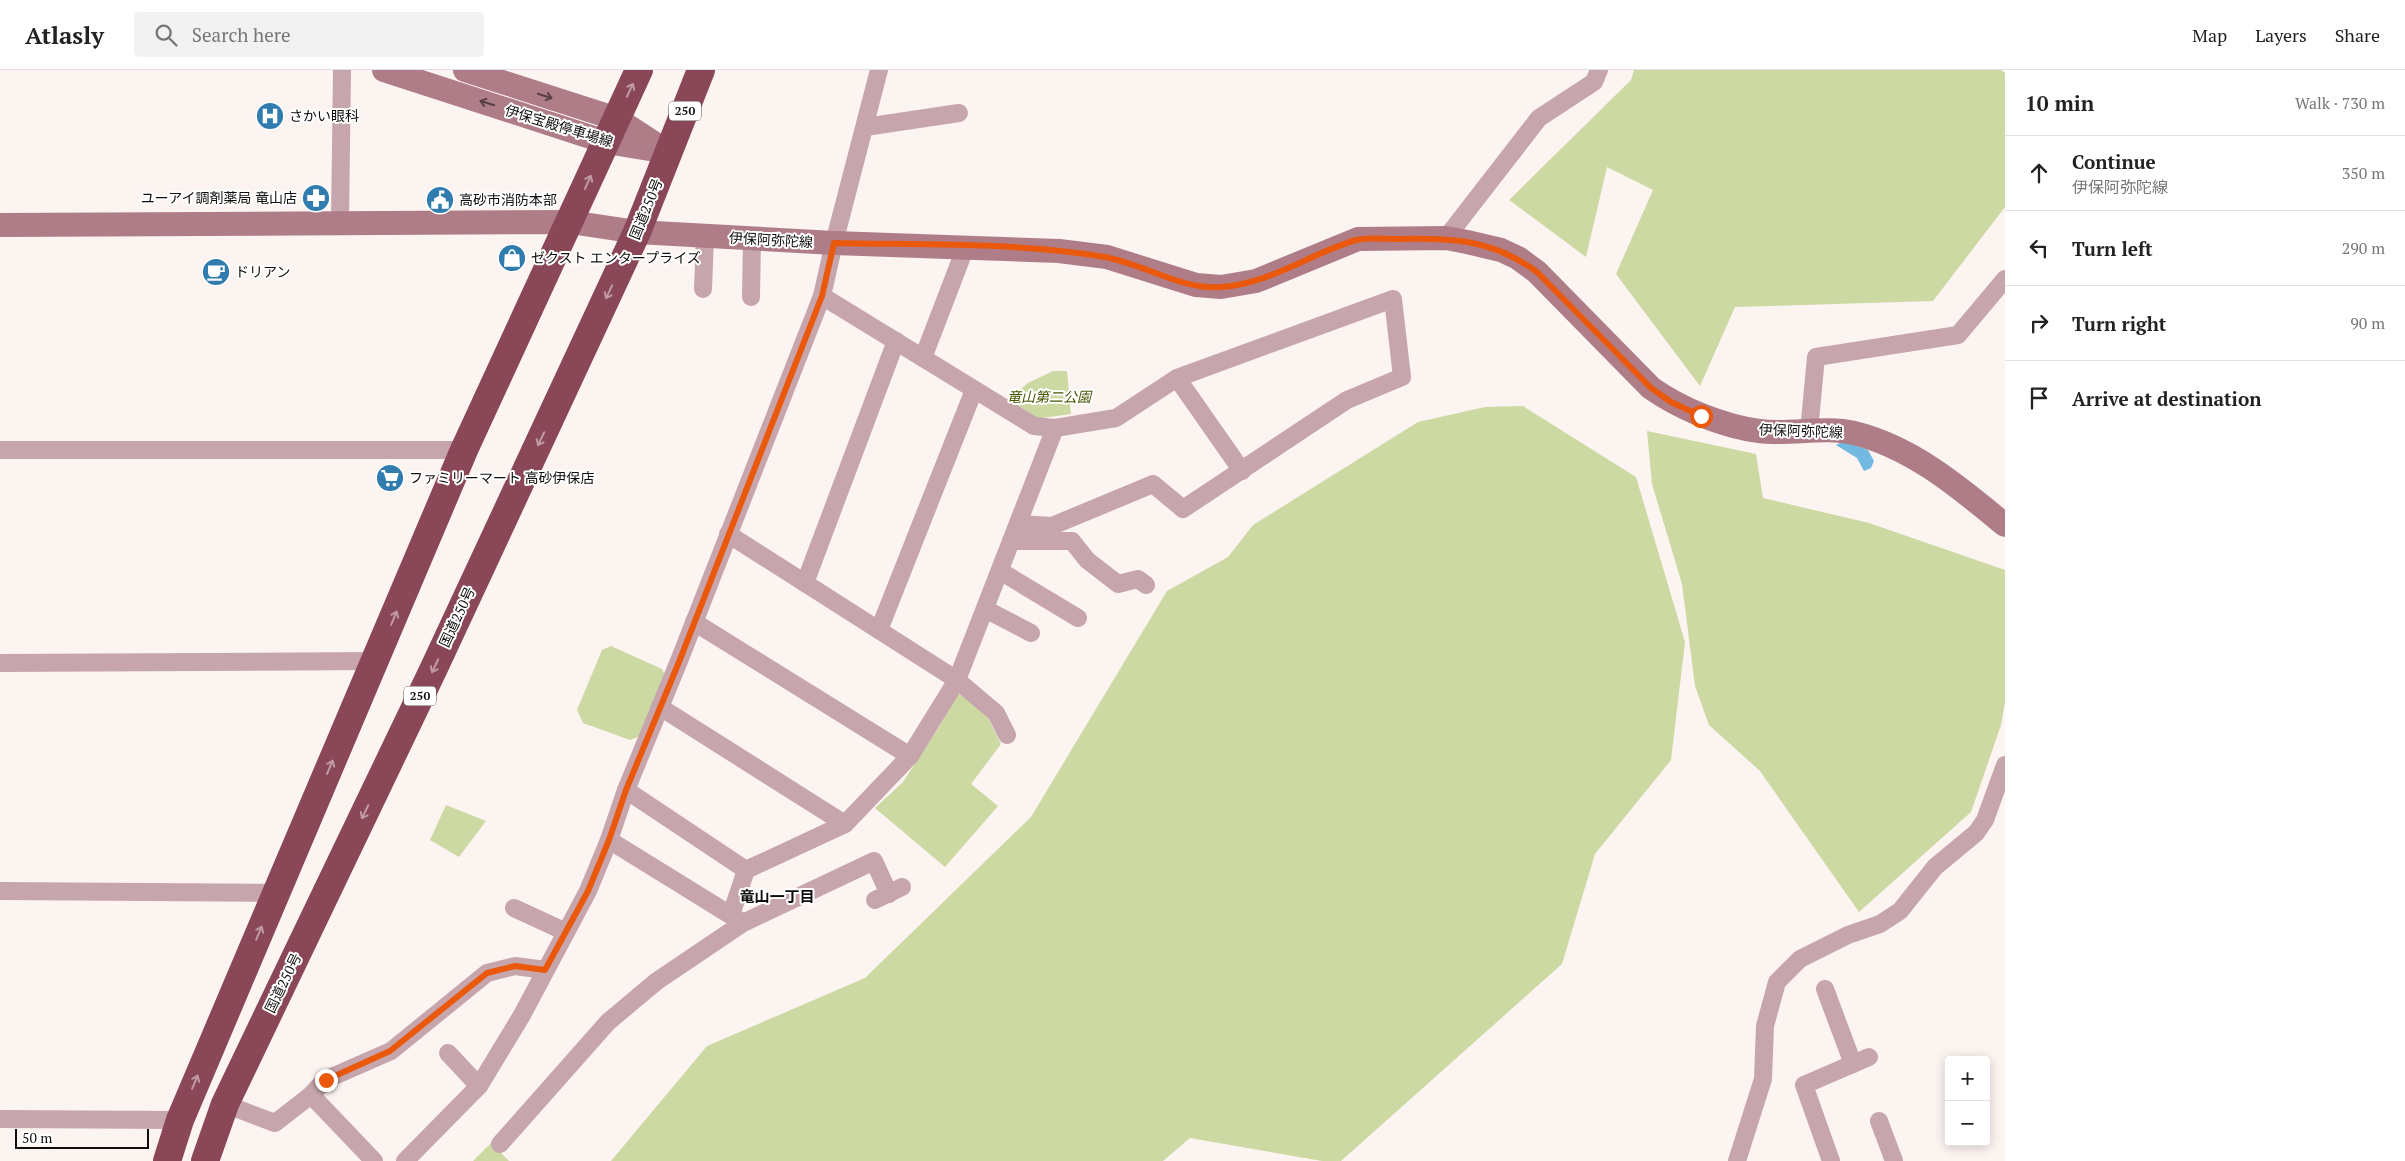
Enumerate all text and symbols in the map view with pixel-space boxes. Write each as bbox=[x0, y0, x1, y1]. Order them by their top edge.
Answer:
search box bbox=[134, 12, 484, 57]
text: Atlasly bbox=[25, 19, 104, 51]
icon: search bbox=[152, 21, 180, 49]
text: Search here bbox=[192, 22, 291, 47]
text: Map bbox=[2192, 23, 2227, 47]
text: Layers bbox=[2255, 23, 2307, 47]
text: Share bbox=[2335, 23, 2380, 47]
one-way arrow bbox=[626, 83, 635, 98]
text: 10 min bbox=[2025, 89, 2094, 117]
one-way arrow bbox=[537, 91, 553, 101]
text: Walk · 730 m bbox=[2295, 92, 2385, 114]
one-way arrow bbox=[479, 98, 495, 108]
street label: 伊保宝殿停車場線 bbox=[503, 100, 615, 151]
hospital icon: さかい眼科 bbox=[255, 101, 285, 131]
road number: 250 bbox=[669, 101, 701, 120]
place label: さかい眼科 bbox=[289, 106, 359, 125]
text: Continue bbox=[2072, 149, 2156, 174]
icon: ahead bbox=[2025, 159, 2053, 187]
text: 350 m bbox=[2342, 162, 2385, 184]
one-way arrow bbox=[584, 175, 594, 190]
street label: 国道250号 bbox=[625, 175, 666, 242]
text: 伊保阿弥陀線 bbox=[2072, 176, 2168, 198]
pharmacy icon: ユーアイ調剤薬局 竜山店 bbox=[301, 183, 331, 213]
public building icon: 高砂市消防本部 bbox=[425, 185, 455, 215]
place label: ユーアイ調剤薬局 竜山店 bbox=[141, 188, 297, 207]
place label: 高砂市消防本部 bbox=[459, 190, 557, 209]
street label: 伊保阿弥陀線 bbox=[729, 228, 813, 251]
icon: left bbox=[2025, 234, 2053, 262]
text: Turn left bbox=[2072, 236, 2153, 261]
text: 290 m bbox=[2342, 237, 2385, 259]
shop icon: ゼクスト エンタープライズ bbox=[497, 243, 527, 273]
place label: ゼクスト エンタープライズ bbox=[531, 248, 701, 267]
cafe icon: ドリアン bbox=[201, 257, 231, 287]
place label: ドリアン bbox=[235, 262, 290, 281]
one-way arrow bbox=[604, 284, 614, 299]
icon: right bbox=[2025, 309, 2053, 337]
text: Turn right bbox=[2072, 311, 2166, 336]
text: 90 m bbox=[2350, 312, 2385, 334]
icon: arrive bbox=[2025, 384, 2053, 412]
text: Arrive at destination bbox=[2072, 386, 2261, 411]
park label: 竜山第二公園 bbox=[1007, 387, 1093, 406]
route start bbox=[1690, 405, 1713, 428]
street label: 伊保阿弥陀線 bbox=[1759, 420, 1843, 441]
one-way arrow bbox=[535, 431, 545, 446]
supermarket icon: ファミリーマート 高砂伊保店 bbox=[375, 463, 405, 493]
place label: ファミリーマート 高砂伊保店 bbox=[409, 468, 594, 487]
street label: 国道250号 bbox=[434, 584, 479, 650]
one-way arrow bbox=[389, 611, 399, 626]
one-way arrow bbox=[429, 658, 439, 673]
road number: 250 bbox=[404, 686, 436, 706]
one-way arrow bbox=[325, 760, 335, 775]
one-way arrow bbox=[359, 804, 369, 819]
district label: 竜山一丁目 bbox=[739, 886, 815, 906]
one-way arrow bbox=[254, 926, 264, 941]
street label: 国道250号 bbox=[260, 950, 305, 1016]
map controls bbox=[1945, 1056, 1990, 1146]
button: + bbox=[1945, 1056, 1990, 1101]
route end bbox=[315, 1069, 338, 1092]
one-way arrow bbox=[192, 1075, 201, 1090]
button: − bbox=[1945, 1101, 1990, 1146]
scale bar bbox=[15, 1126, 149, 1149]
text: 50 m bbox=[22, 1128, 52, 1147]

